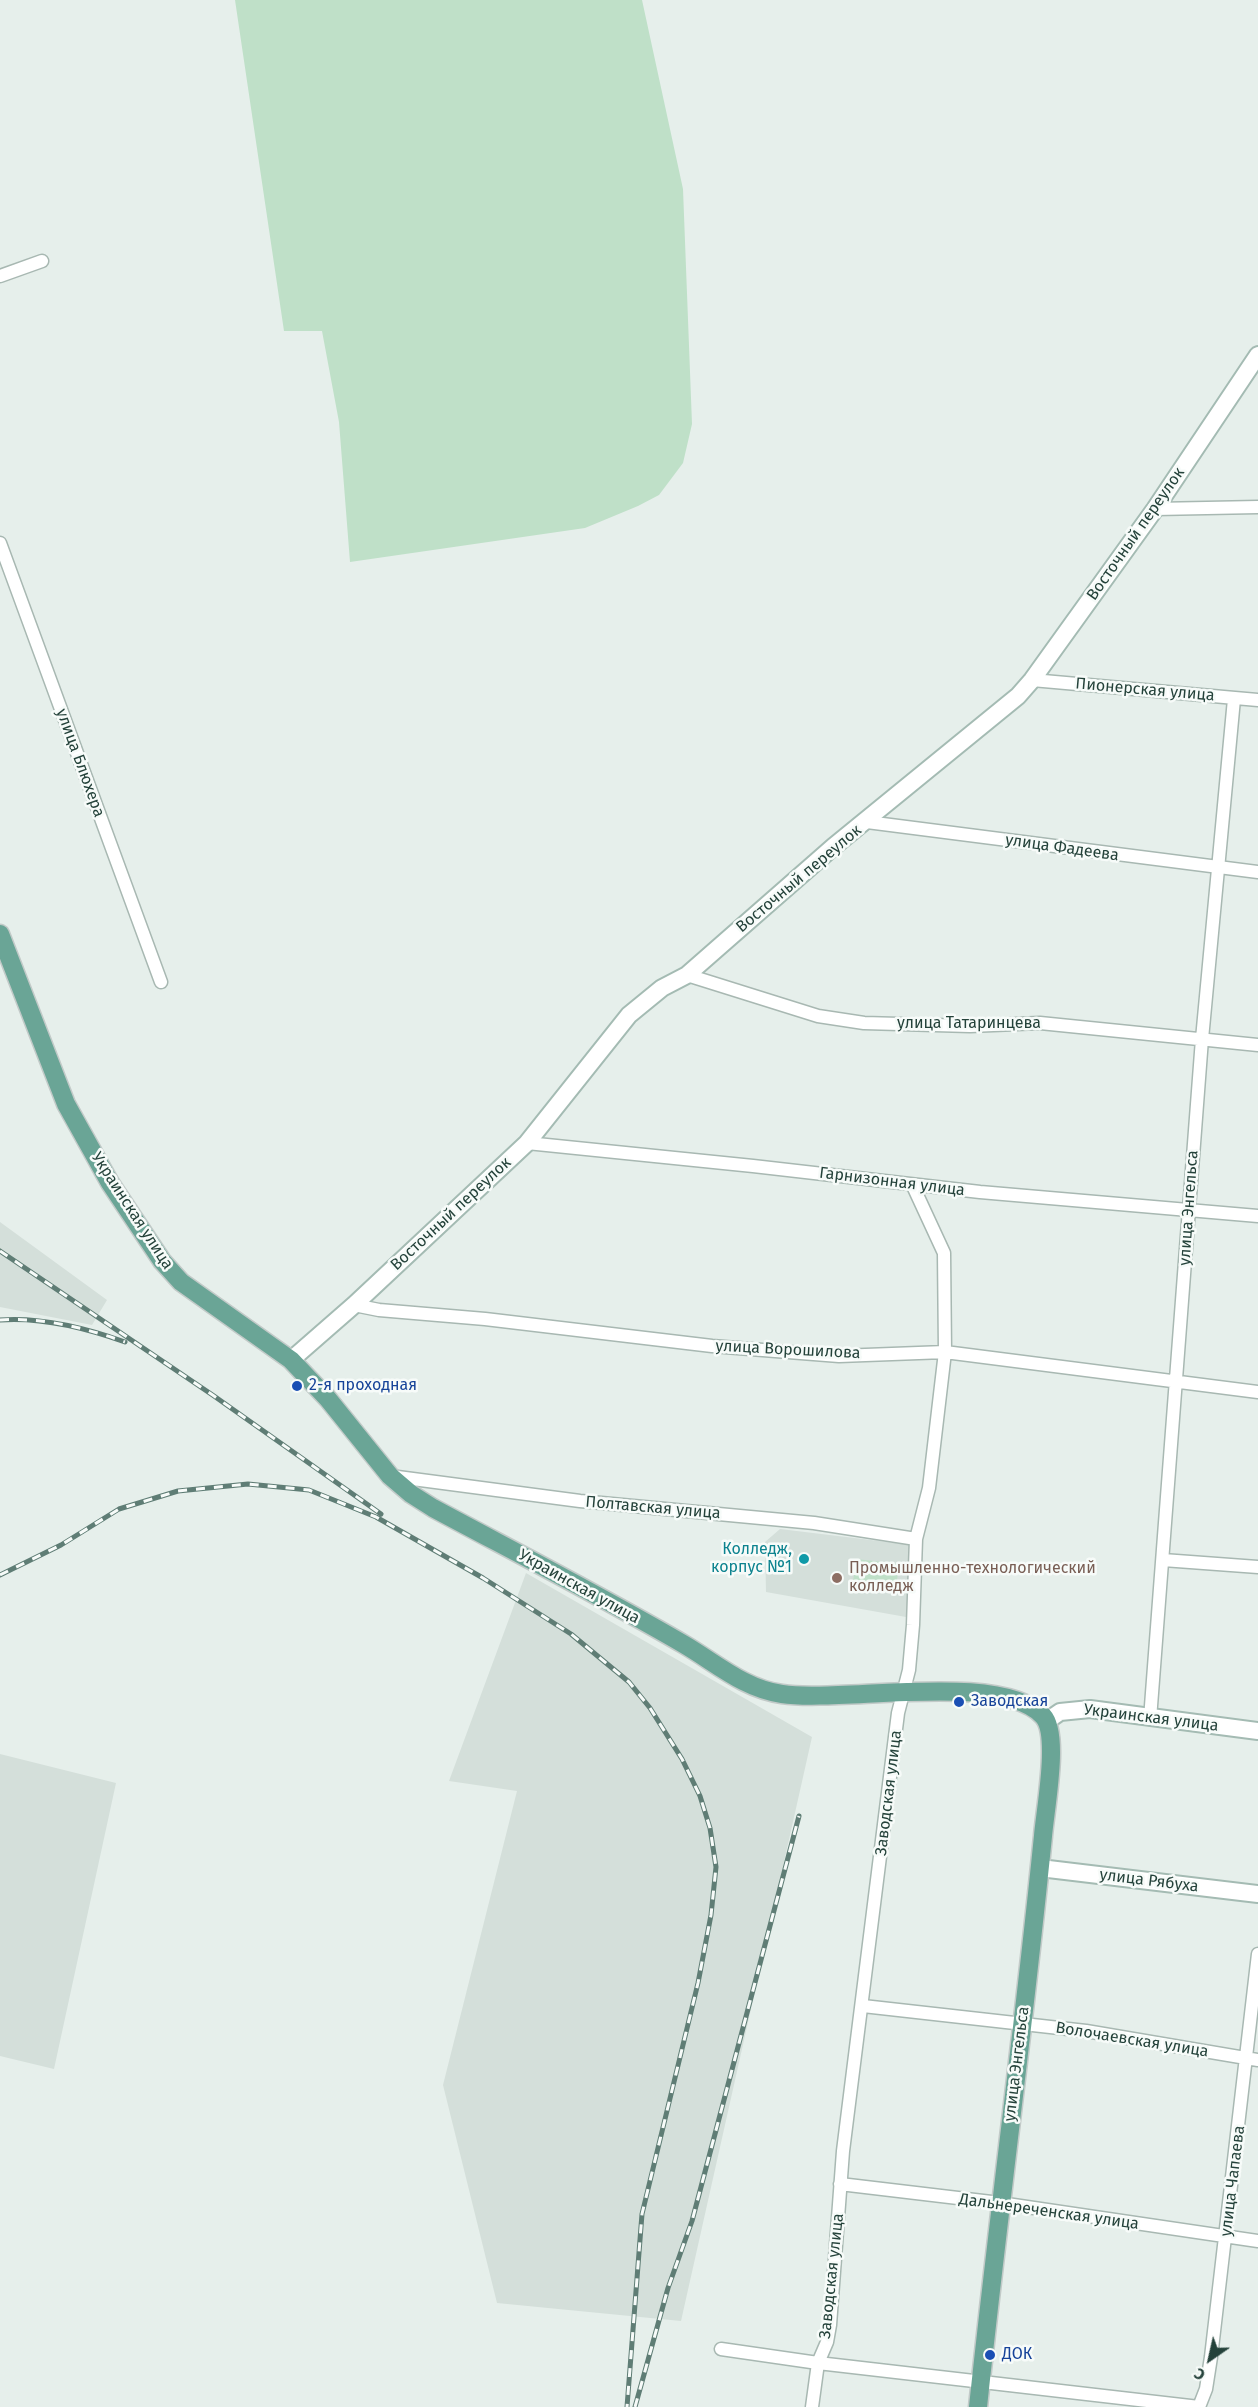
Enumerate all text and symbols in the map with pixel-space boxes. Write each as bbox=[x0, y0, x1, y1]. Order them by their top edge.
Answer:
street label: Восточный переулок bbox=[1083, 464, 1189, 604]
street label: Пионерская улица bbox=[1075, 674, 1215, 706]
street label: улица Блюхера bbox=[51, 706, 109, 820]
street label: Восточный переулок bbox=[732, 821, 866, 937]
street label: улица Фадеева bbox=[1004, 831, 1120, 865]
street label: улица Татаринцева bbox=[897, 1014, 1041, 1034]
street label: Украинская улица bbox=[87, 1149, 177, 1273]
street label: улица Энгельса bbox=[1175, 1150, 1203, 1266]
street label: Восточный переулок bbox=[387, 1153, 515, 1275]
street label: Гарнизонная улица bbox=[818, 1164, 966, 1200]
street label: улица Ворошилова bbox=[715, 1337, 861, 1363]
place label: 2-я проходная bbox=[309, 1376, 417, 1396]
marker: 2-я проходная bbox=[290, 1379, 304, 1393]
street label: Полтавская улица bbox=[585, 1493, 721, 1523]
place label: Колледж, корпус №1 bbox=[711, 1540, 792, 1578]
street label: Украинская улица bbox=[515, 1546, 643, 1628]
marker: Колледж, корпус №1 bbox=[797, 1552, 811, 1566]
place label: Промышленно-технологический колледж bbox=[849, 1559, 1096, 1597]
marker: Промышленно-технологический колледж bbox=[830, 1571, 844, 1585]
place label: Заводская bbox=[971, 1692, 1048, 1712]
marker: Заводская bbox=[952, 1695, 966, 1709]
street label: Украинская улица bbox=[1083, 1700, 1219, 1736]
street label: Заводская улица bbox=[872, 1729, 906, 1857]
street label: улица Рябуха bbox=[1098, 1865, 1200, 1897]
street label: улица Энгельса bbox=[1000, 2005, 1034, 2123]
street label: Волочаевская улица bbox=[1054, 2018, 1210, 2062]
street label: улица Чапаева bbox=[1217, 2124, 1249, 2238]
street label: Дальнереченская улица bbox=[958, 2190, 1140, 2234]
street label: Заводская улица bbox=[816, 2212, 848, 2340]
north arrow bbox=[1180, 2329, 1240, 2389]
place label: ДОК bbox=[1002, 2345, 1032, 2365]
marker: ДОК bbox=[983, 2348, 997, 2362]
text: С bbox=[1191, 2364, 1209, 2385]

